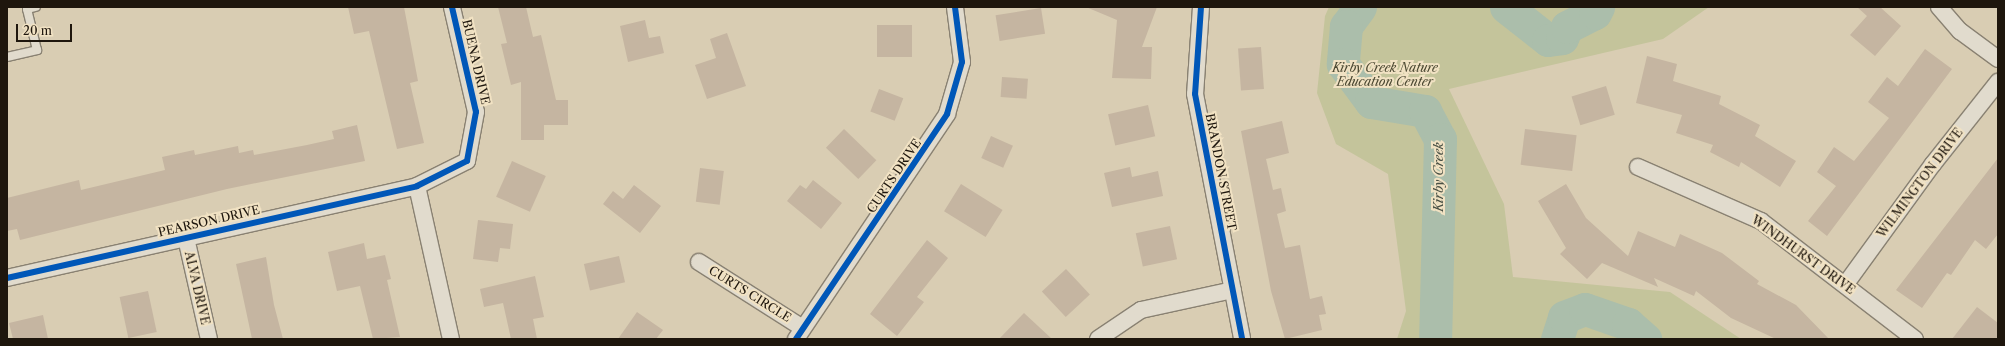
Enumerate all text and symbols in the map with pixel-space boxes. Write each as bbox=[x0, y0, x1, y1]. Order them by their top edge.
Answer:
scale bar bbox=[18, 16, 74, 42]
street label: BUENA DRIVE bbox=[459, 18, 493, 106]
text: 20 m bbox=[23, 23, 52, 38]
park label: Kirby Creek Nature Education Center bbox=[1332, 61, 1438, 89]
street label: BRANDON STREET bbox=[1203, 112, 1239, 232]
street label: WILMINGTON DRIVE bbox=[1874, 125, 1966, 241]
street label: CURTS DRIVE bbox=[864, 136, 924, 216]
water label: Kirby Creek bbox=[1430, 142, 1446, 212]
street label: PEARSON DRIVE bbox=[157, 202, 261, 240]
street label: WINDHURST DRIVE bbox=[1748, 213, 1858, 297]
street label: ALVA DRIVE bbox=[182, 250, 212, 326]
street label: CURTS CIRCLE bbox=[706, 263, 794, 325]

